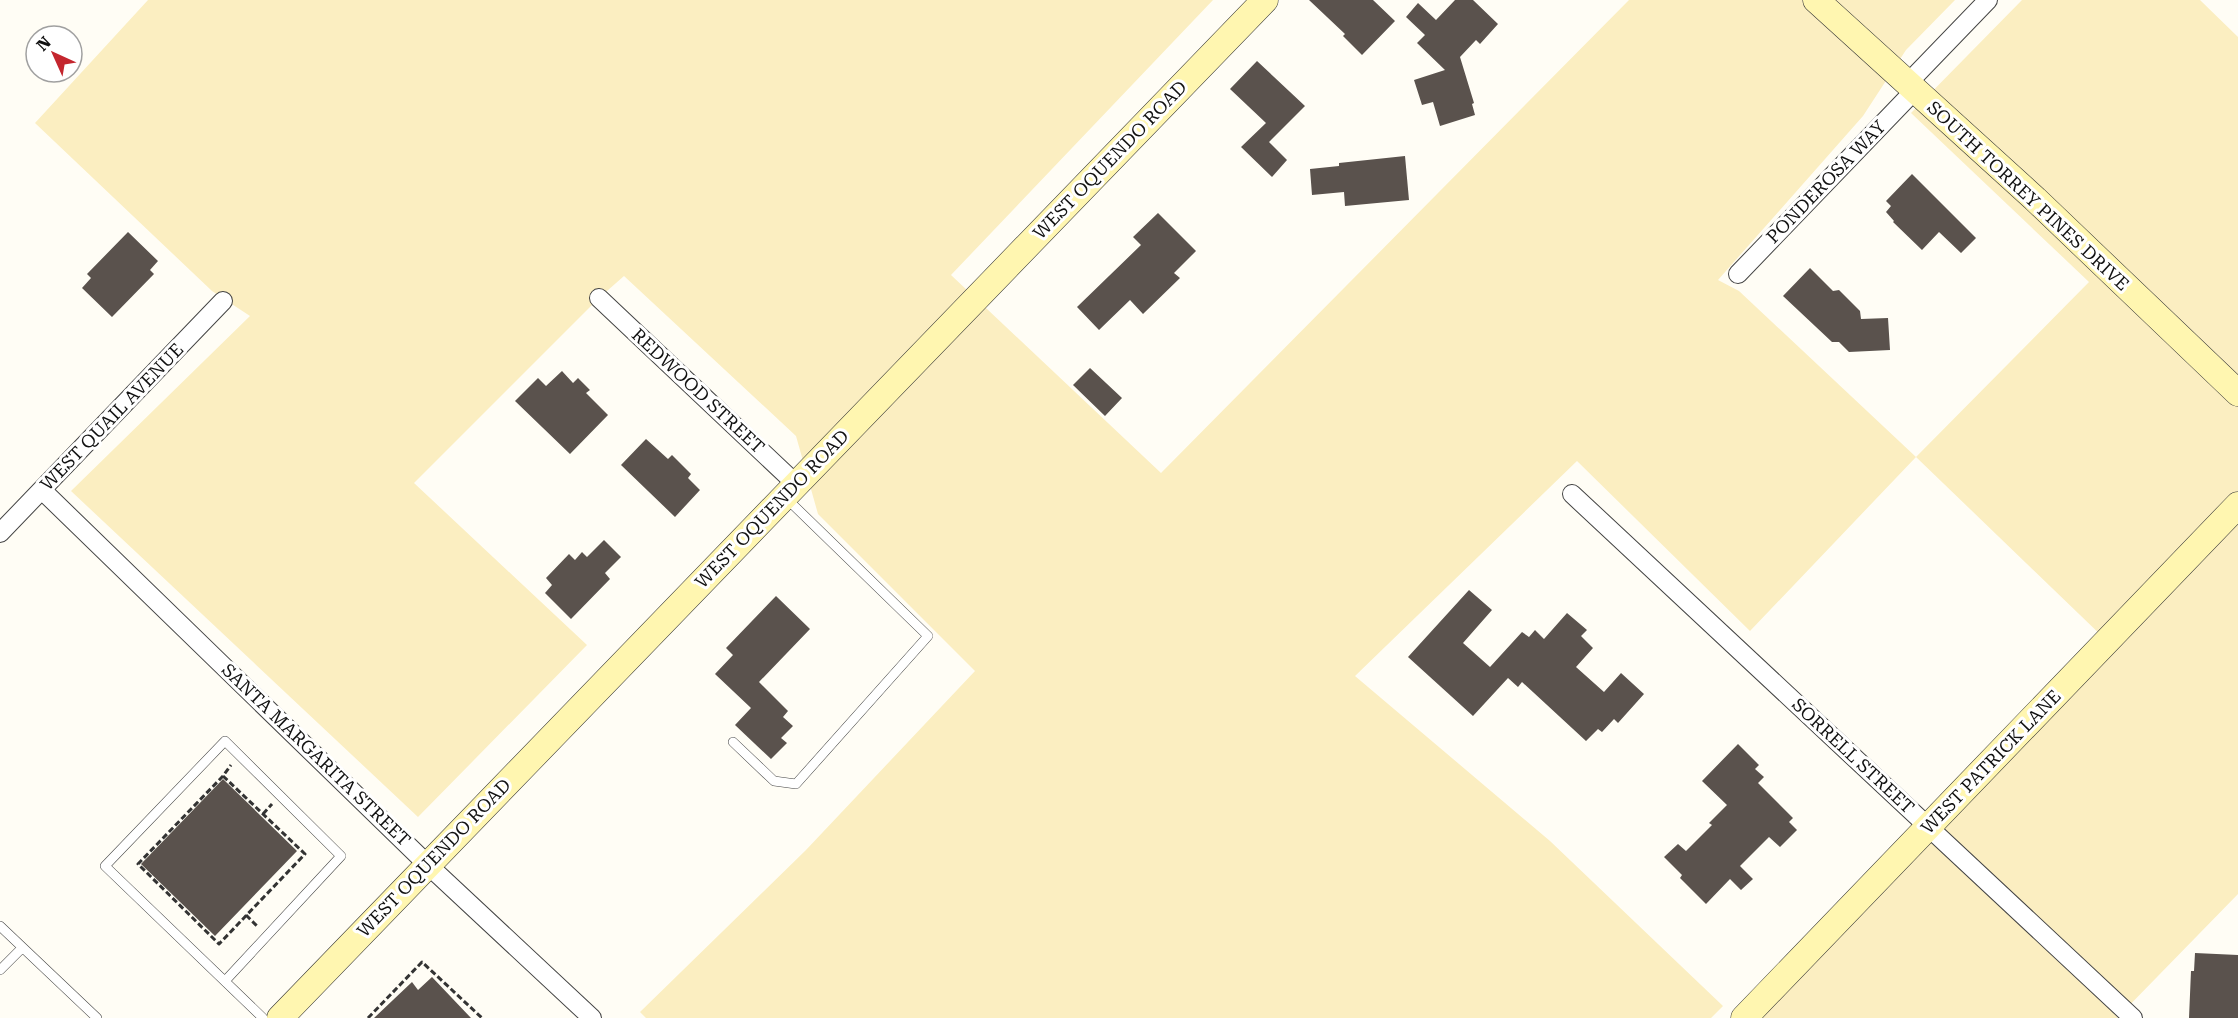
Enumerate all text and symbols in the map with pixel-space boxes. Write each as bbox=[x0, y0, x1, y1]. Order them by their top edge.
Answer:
north arrow bbox=[24, 24, 84, 84]
text: N bbox=[33, 33, 55, 55]
street label: WEST OQUENDO ROAD bbox=[1028, 76, 1191, 243]
street label: SOUTH TORREY PINES DRIVE bbox=[1923, 97, 2133, 295]
street label: PONDEROSA WAY bbox=[1762, 115, 1890, 247]
street label: REDWOOD STREET bbox=[628, 324, 769, 457]
street label: WEST QUAIL AVENUE bbox=[36, 339, 187, 495]
street label: WEST OQUENDO ROAD bbox=[690, 425, 853, 592]
street label: SANTA MARGARITA STREET bbox=[218, 659, 415, 850]
street label: WEST PATRICK LANE bbox=[1916, 685, 2065, 838]
street label: SORRELL STREET bbox=[1788, 694, 1919, 818]
street label: WEST OQUENDO ROAD bbox=[352, 774, 515, 941]

